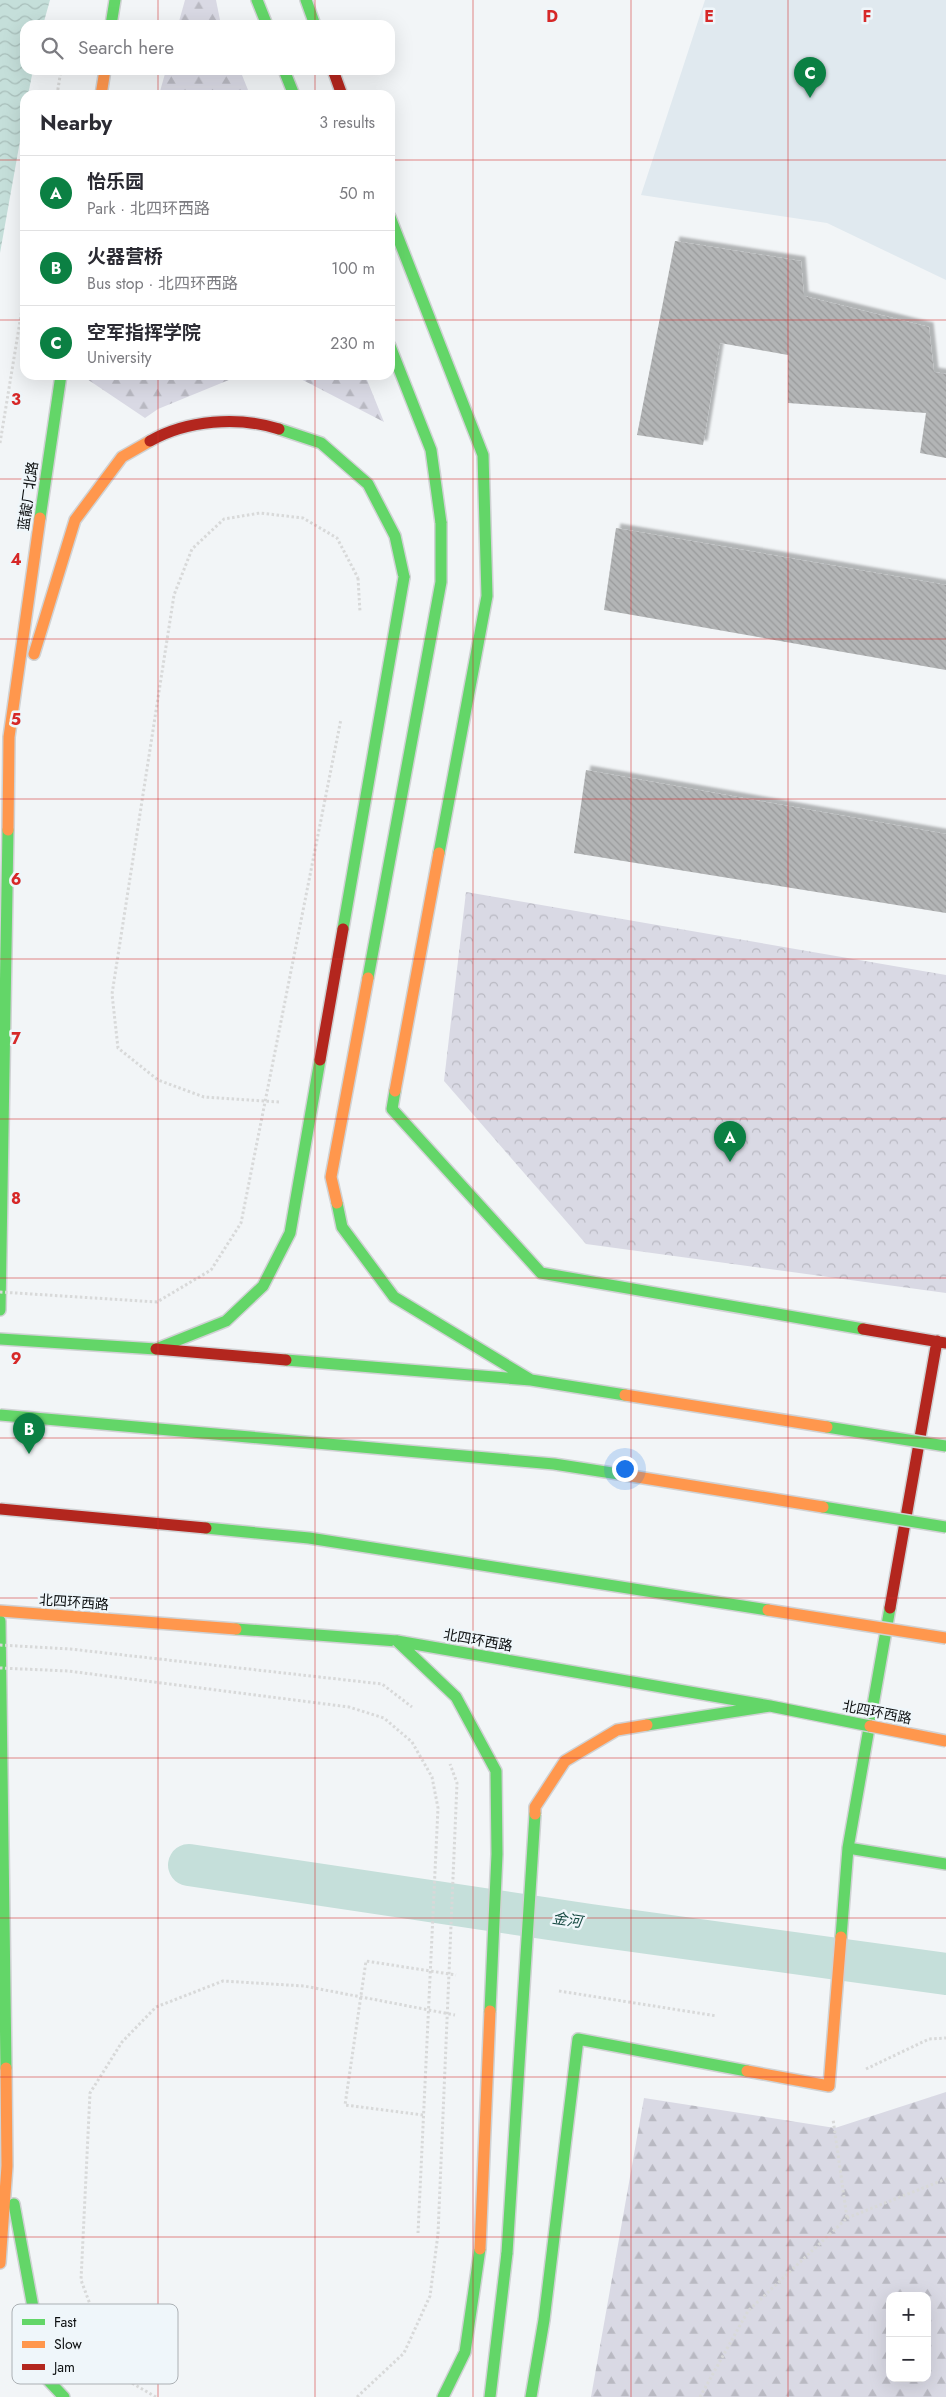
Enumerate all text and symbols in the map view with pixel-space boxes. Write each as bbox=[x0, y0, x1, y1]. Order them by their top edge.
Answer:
text: D bbox=[546, 5, 558, 28]
text: E bbox=[704, 5, 714, 28]
text: F bbox=[863, 5, 871, 28]
search box bbox=[20, 20, 395, 75]
icon: search bbox=[38, 34, 66, 62]
text: Search here bbox=[78, 34, 174, 61]
pin: C bbox=[794, 57, 826, 98]
text: Nearby bbox=[40, 108, 112, 138]
text: 3 results bbox=[319, 111, 375, 134]
text: 怡乐园 bbox=[87, 168, 144, 195]
text: A bbox=[50, 182, 62, 205]
text: 50 m bbox=[339, 182, 375, 205]
text: Park · 北四环西路 bbox=[87, 197, 210, 220]
text: 火器营桥 bbox=[87, 243, 163, 270]
text: B bbox=[51, 257, 61, 280]
text: 100 m bbox=[331, 257, 375, 280]
text: Bus stop · 北四环西路 bbox=[87, 272, 238, 295]
text: 空军指挥学院 bbox=[87, 319, 201, 346]
text: C bbox=[50, 332, 62, 355]
text: 230 m bbox=[330, 332, 375, 355]
text: University bbox=[87, 346, 152, 369]
text: 3 bbox=[11, 388, 21, 411]
street label: 蓝靛厂北路 bbox=[13, 460, 43, 532]
text: 4 bbox=[10, 548, 22, 571]
text: 5 bbox=[11, 708, 21, 731]
text: 6 bbox=[11, 868, 21, 891]
text: 7 bbox=[11, 1027, 21, 1050]
pin: A bbox=[714, 1121, 746, 1162]
text: 8 bbox=[11, 1187, 21, 1210]
text: 9 bbox=[11, 1347, 21, 1370]
pin: B bbox=[13, 1413, 45, 1454]
your location bbox=[612, 1456, 638, 1482]
street label: 北四环西路 bbox=[38, 1590, 110, 1614]
street label: 北四环西路 bbox=[442, 1624, 514, 1656]
street label: 北四环西路 bbox=[841, 1696, 913, 1728]
water label: 金河 bbox=[551, 1907, 586, 1933]
map controls bbox=[886, 2292, 931, 2382]
button: + bbox=[886, 2292, 931, 2337]
legend bbox=[12, 2304, 178, 2384]
text: Fast bbox=[54, 2312, 77, 2332]
text: Slow bbox=[54, 2334, 82, 2354]
button: − bbox=[886, 2337, 931, 2382]
text: Jam bbox=[52, 2357, 75, 2377]

